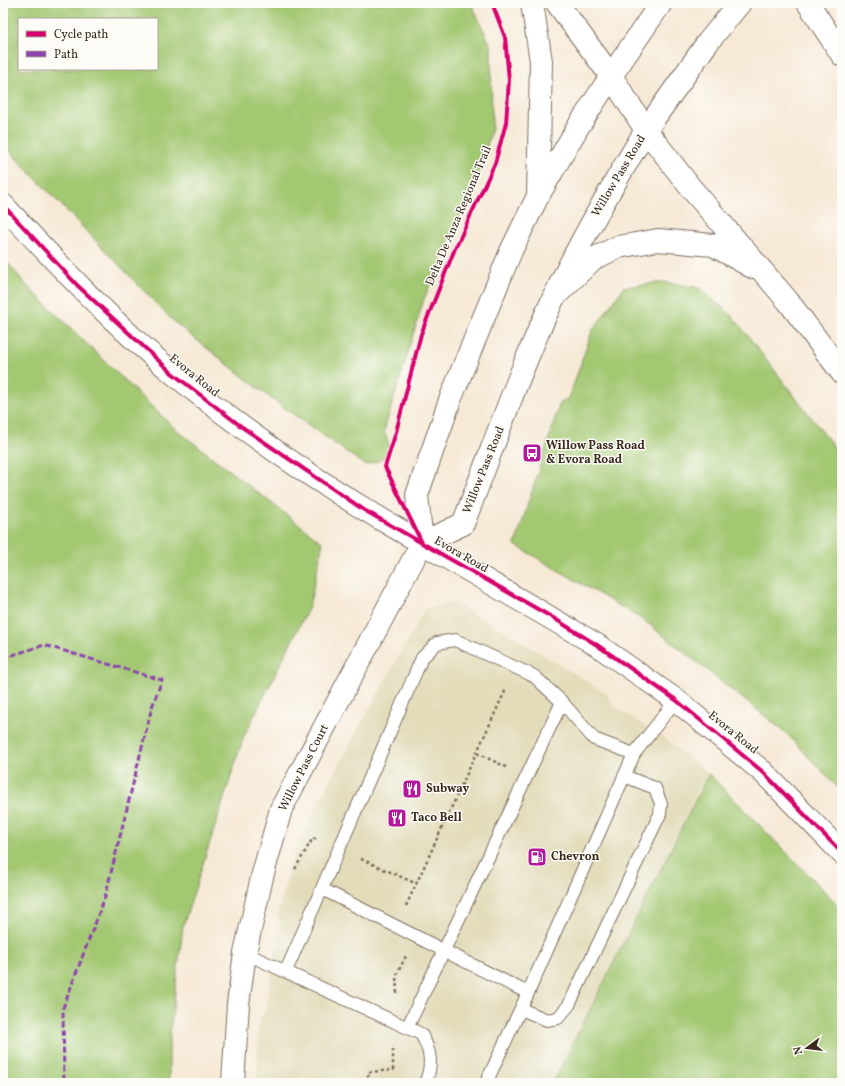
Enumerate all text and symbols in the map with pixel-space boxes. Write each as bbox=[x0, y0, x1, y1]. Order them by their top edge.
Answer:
legend bbox=[18, 18, 158, 70]
text: Cycle path bbox=[54, 27, 109, 43]
text: Path bbox=[54, 47, 78, 63]
street label: Willow Pass Road bbox=[588, 132, 650, 220]
street label: Delta De Anza Regional Trail bbox=[422, 143, 496, 289]
street label: Evora Road bbox=[166, 351, 223, 401]
street label: Willow Pass Road bbox=[459, 424, 509, 516]
place label: Willow Pass Road & Evora Road bbox=[546, 438, 646, 468]
bus stop icon: Willow Pass Road & Evora Road bbox=[521, 442, 543, 464]
street label: Evora Road bbox=[431, 533, 491, 577]
street label: Evora Road bbox=[705, 708, 762, 758]
street label: Willow Pass Court bbox=[275, 722, 333, 814]
restaurant icon: Subway bbox=[401, 778, 423, 800]
place label: Subway bbox=[426, 781, 470, 797]
restaurant icon: Taco Bell bbox=[386, 807, 408, 829]
place label: Taco Bell bbox=[411, 810, 462, 826]
fuel station icon: Chevron bbox=[526, 846, 548, 868]
place label: Chevron bbox=[551, 849, 600, 865]
north arrow bbox=[787, 1028, 827, 1068]
text: N bbox=[791, 1044, 807, 1056]

